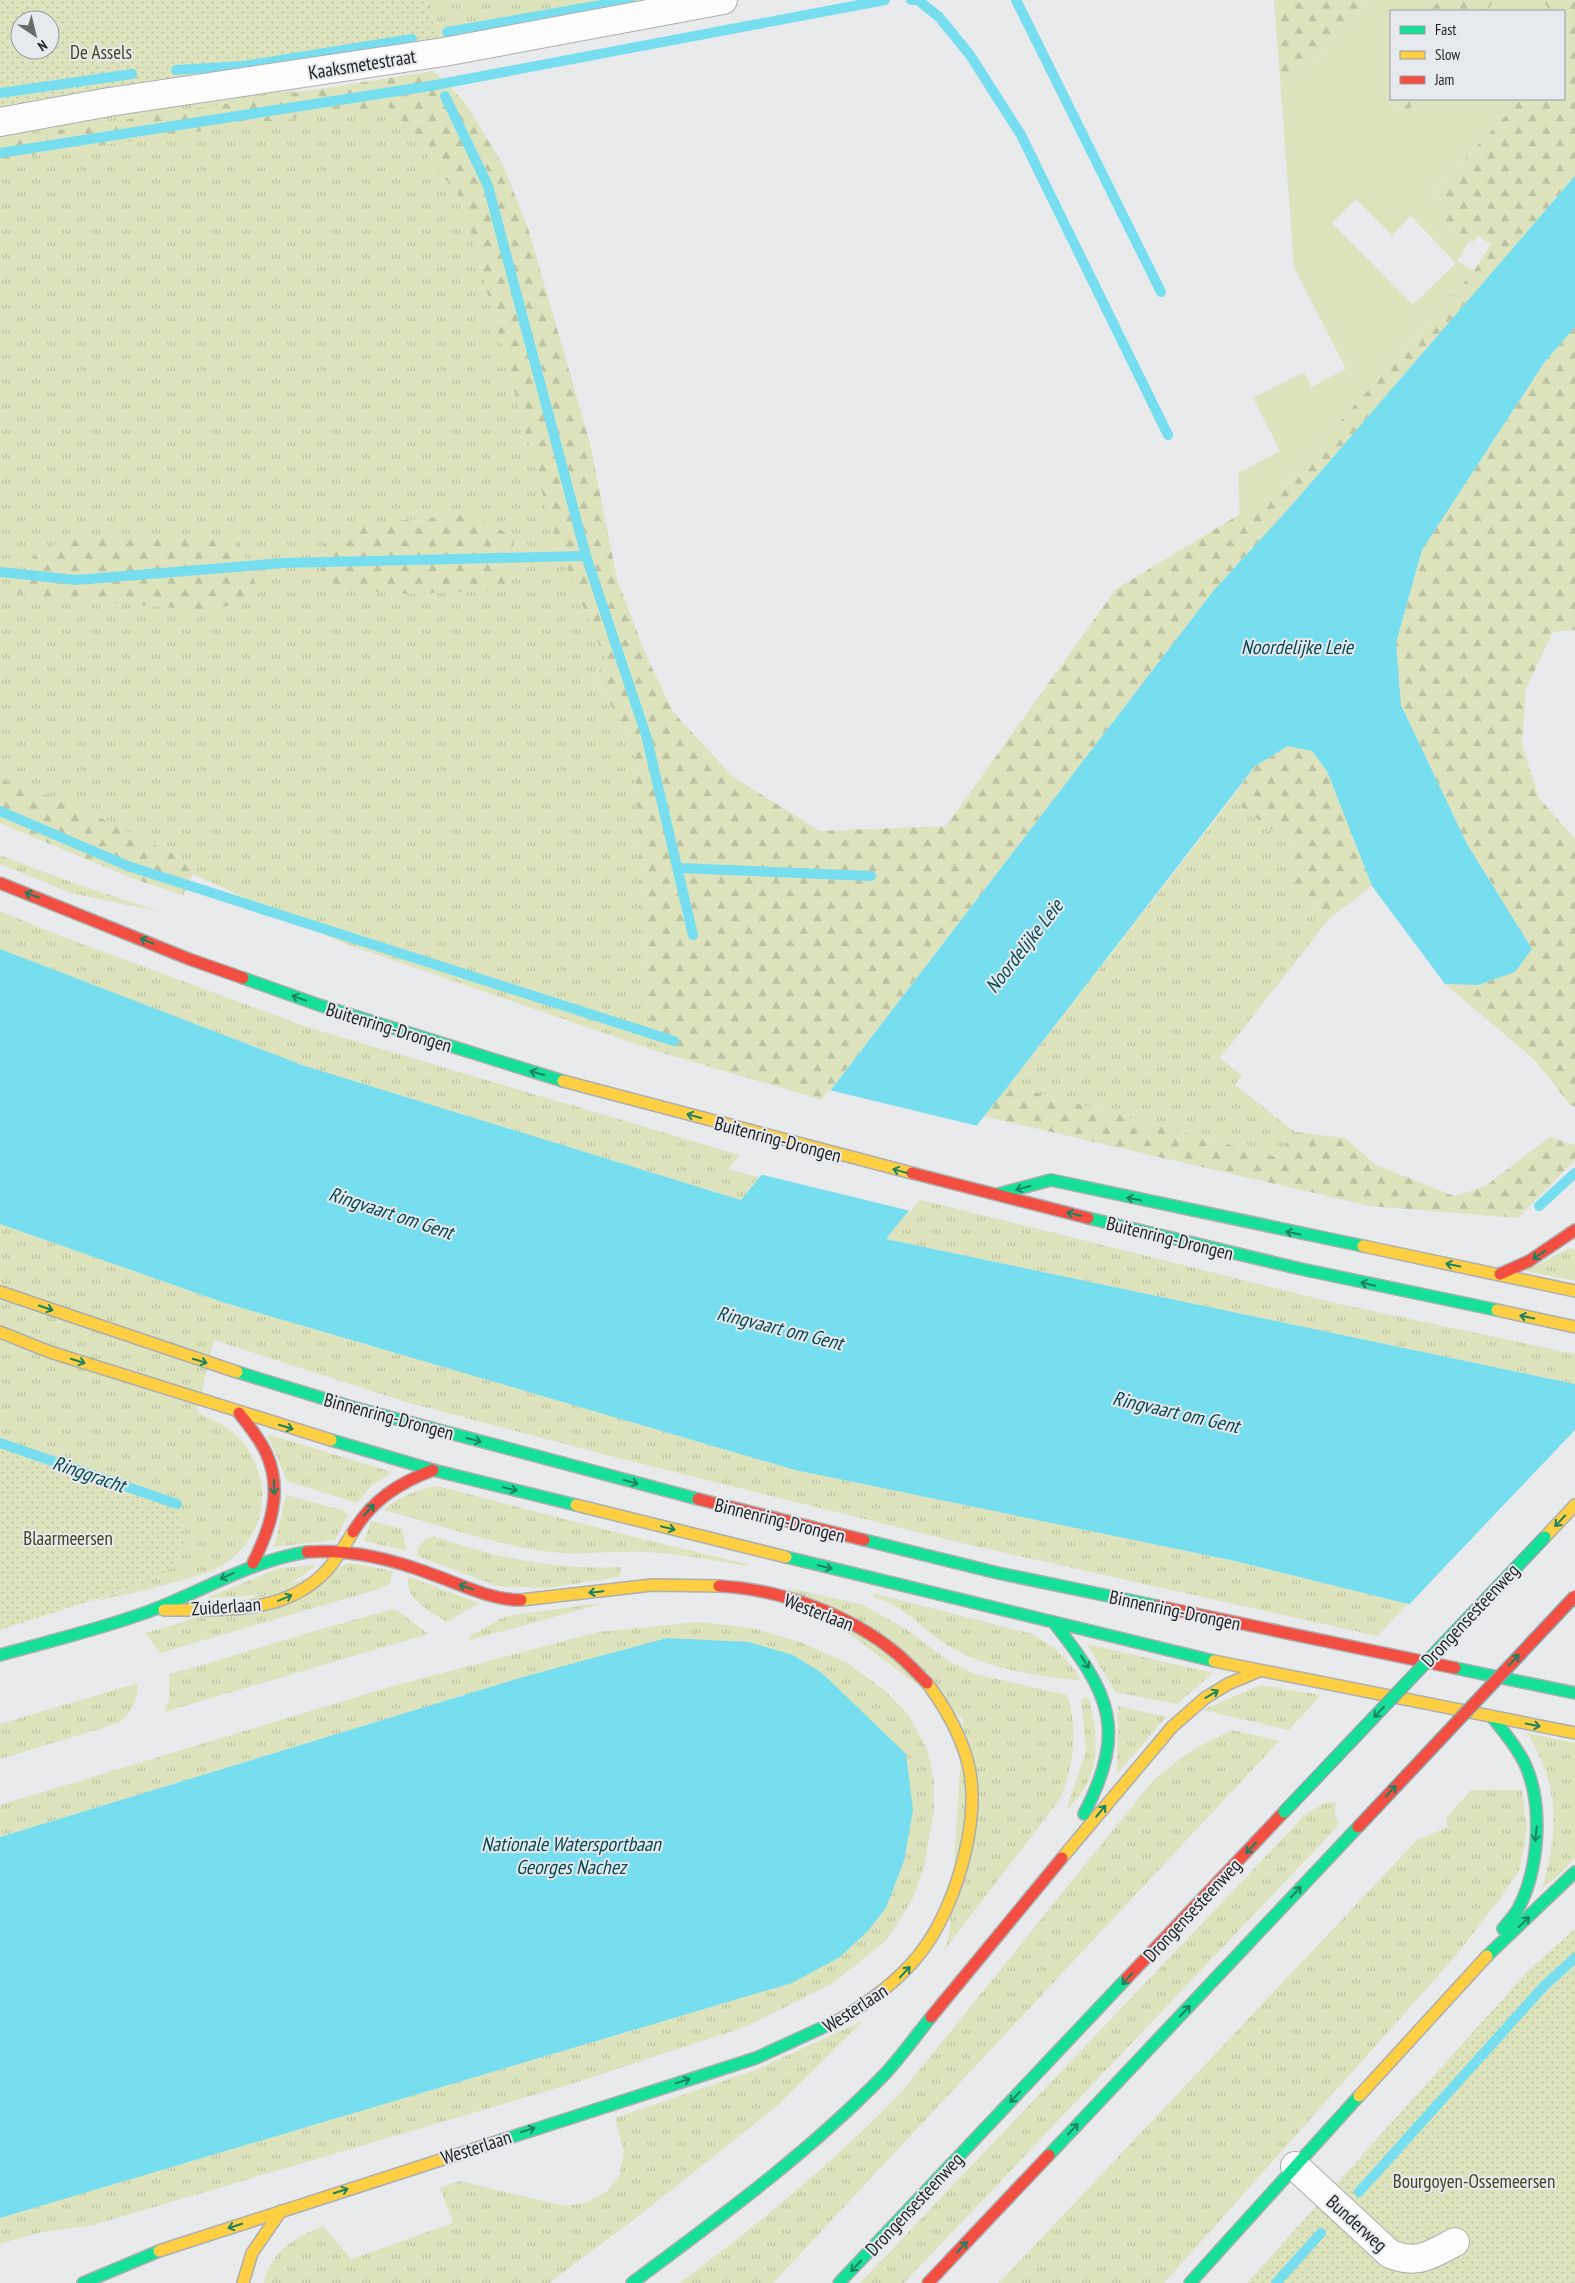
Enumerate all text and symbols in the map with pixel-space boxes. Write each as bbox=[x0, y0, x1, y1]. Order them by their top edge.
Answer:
north arrow bbox=[10, 10, 60, 60]
legend bbox=[1390, 10, 1565, 100]
text: Fast bbox=[1435, 20, 1456, 39]
text: N bbox=[34, 36, 51, 55]
park label: De Assels bbox=[70, 40, 132, 64]
street label: Kaaksmetestraat bbox=[307, 44, 418, 84]
text: Slow bbox=[1435, 45, 1460, 64]
text: Jam bbox=[1434, 70, 1454, 89]
water label: Noordelijke Leie bbox=[1241, 634, 1355, 660]
one-way arrow bbox=[25, 890, 40, 899]
water label: Noordelijke Leie bbox=[979, 892, 1070, 998]
one-way arrow bbox=[139, 936, 154, 945]
one-way arrow bbox=[292, 993, 307, 1002]
street label: Buitenring-Drongen bbox=[323, 997, 455, 1057]
one-way arrow bbox=[530, 1068, 546, 1078]
one-way arrow bbox=[686, 1111, 702, 1120]
street label: Buitenring-Drongen bbox=[712, 1111, 844, 1167]
one-way arrow bbox=[892, 1166, 908, 1175]
water label: Ringvaart om Gent bbox=[326, 1181, 459, 1246]
one-way arrow bbox=[1015, 1184, 1031, 1193]
one-way arrow bbox=[1127, 1194, 1143, 1203]
one-way arrow bbox=[1066, 1209, 1082, 1218]
street label: Buitenring-Drongen bbox=[1104, 1211, 1236, 1265]
one-way arrow bbox=[1286, 1228, 1302, 1237]
one-way arrow bbox=[1532, 1250, 1546, 1260]
one-way arrow bbox=[1445, 1260, 1461, 1269]
one-way arrow bbox=[1361, 1279, 1377, 1288]
water label: Ringvaart om Gent bbox=[714, 1300, 848, 1357]
one-way arrow bbox=[38, 1304, 53, 1313]
one-way arrow bbox=[1520, 1311, 1536, 1321]
one-way arrow bbox=[191, 1356, 207, 1366]
one-way arrow bbox=[70, 1357, 86, 1366]
water label: Ringvaart om Gent bbox=[1110, 1385, 1244, 1440]
street label: Binnenring-Drongen bbox=[321, 1387, 457, 1445]
one-way arrow bbox=[277, 1422, 293, 1432]
one-way arrow bbox=[465, 1435, 481, 1445]
water label: Ringgracht bbox=[49, 1450, 131, 1499]
one-way arrow bbox=[622, 1477, 638, 1487]
one-way arrow bbox=[269, 1478, 279, 1495]
one-way arrow bbox=[501, 1485, 517, 1494]
street label: Binnenring-Drongen bbox=[712, 1492, 848, 1548]
one-way arrow bbox=[363, 1504, 375, 1517]
one-way arrow bbox=[1554, 1514, 1566, 1527]
one-way arrow bbox=[659, 1524, 675, 1533]
park label: Blaarmeersen bbox=[23, 1526, 113, 1550]
street label: Drongensesteenweg bbox=[1416, 1558, 1524, 1672]
one-way arrow bbox=[817, 1563, 833, 1572]
one-way arrow bbox=[220, 1572, 235, 1581]
one-way arrow bbox=[459, 1582, 475, 1591]
street label: Binnenring-Drongen bbox=[1107, 1584, 1243, 1636]
one-way arrow bbox=[589, 1587, 605, 1597]
street label: Westerlaan bbox=[781, 1588, 857, 1636]
street label: Zuiderlaan bbox=[190, 1592, 262, 1620]
one-way arrow bbox=[277, 1593, 292, 1603]
one-way arrow bbox=[1508, 1654, 1520, 1666]
one-way arrow bbox=[1080, 1655, 1090, 1669]
one-way arrow bbox=[1205, 1688, 1219, 1698]
one-way arrow bbox=[1373, 1705, 1385, 1718]
one-way arrow bbox=[1525, 1720, 1541, 1730]
one-way arrow bbox=[1385, 1785, 1397, 1797]
one-way arrow bbox=[1095, 1805, 1106, 1818]
one-way arrow bbox=[1531, 1826, 1541, 1842]
water label: Nationale Watersportbaan Georges Nachez bbox=[481, 1831, 662, 1880]
one-way arrow bbox=[1245, 1842, 1257, 1854]
street label: Drongensesteenweg bbox=[1138, 1853, 1246, 1967]
one-way arrow bbox=[1290, 1886, 1302, 1899]
one-way arrow bbox=[1517, 1916, 1530, 1928]
one-way arrow bbox=[899, 1966, 911, 1978]
one-way arrow bbox=[1121, 1972, 1133, 1985]
street label: Westerlaan bbox=[818, 1978, 892, 2038]
one-way arrow bbox=[1179, 2004, 1191, 2017]
one-way arrow bbox=[675, 2076, 691, 2086]
one-way arrow bbox=[1009, 2090, 1021, 2103]
one-way arrow bbox=[1067, 2123, 1079, 2135]
street label: Westerlaan bbox=[438, 2124, 514, 2170]
one-way arrow bbox=[520, 2125, 536, 2135]
street label: Drongensesteenweg bbox=[860, 2147, 968, 2261]
park label: Bourgoyen-Ossemeersen bbox=[1393, 2169, 1555, 2193]
one-way arrow bbox=[332, 2186, 348, 2195]
street label: Bunderweg bbox=[1322, 2189, 1392, 2257]
one-way arrow bbox=[227, 2221, 243, 2231]
one-way arrow bbox=[956, 2241, 968, 2254]
one-way arrow bbox=[850, 2259, 862, 2272]

